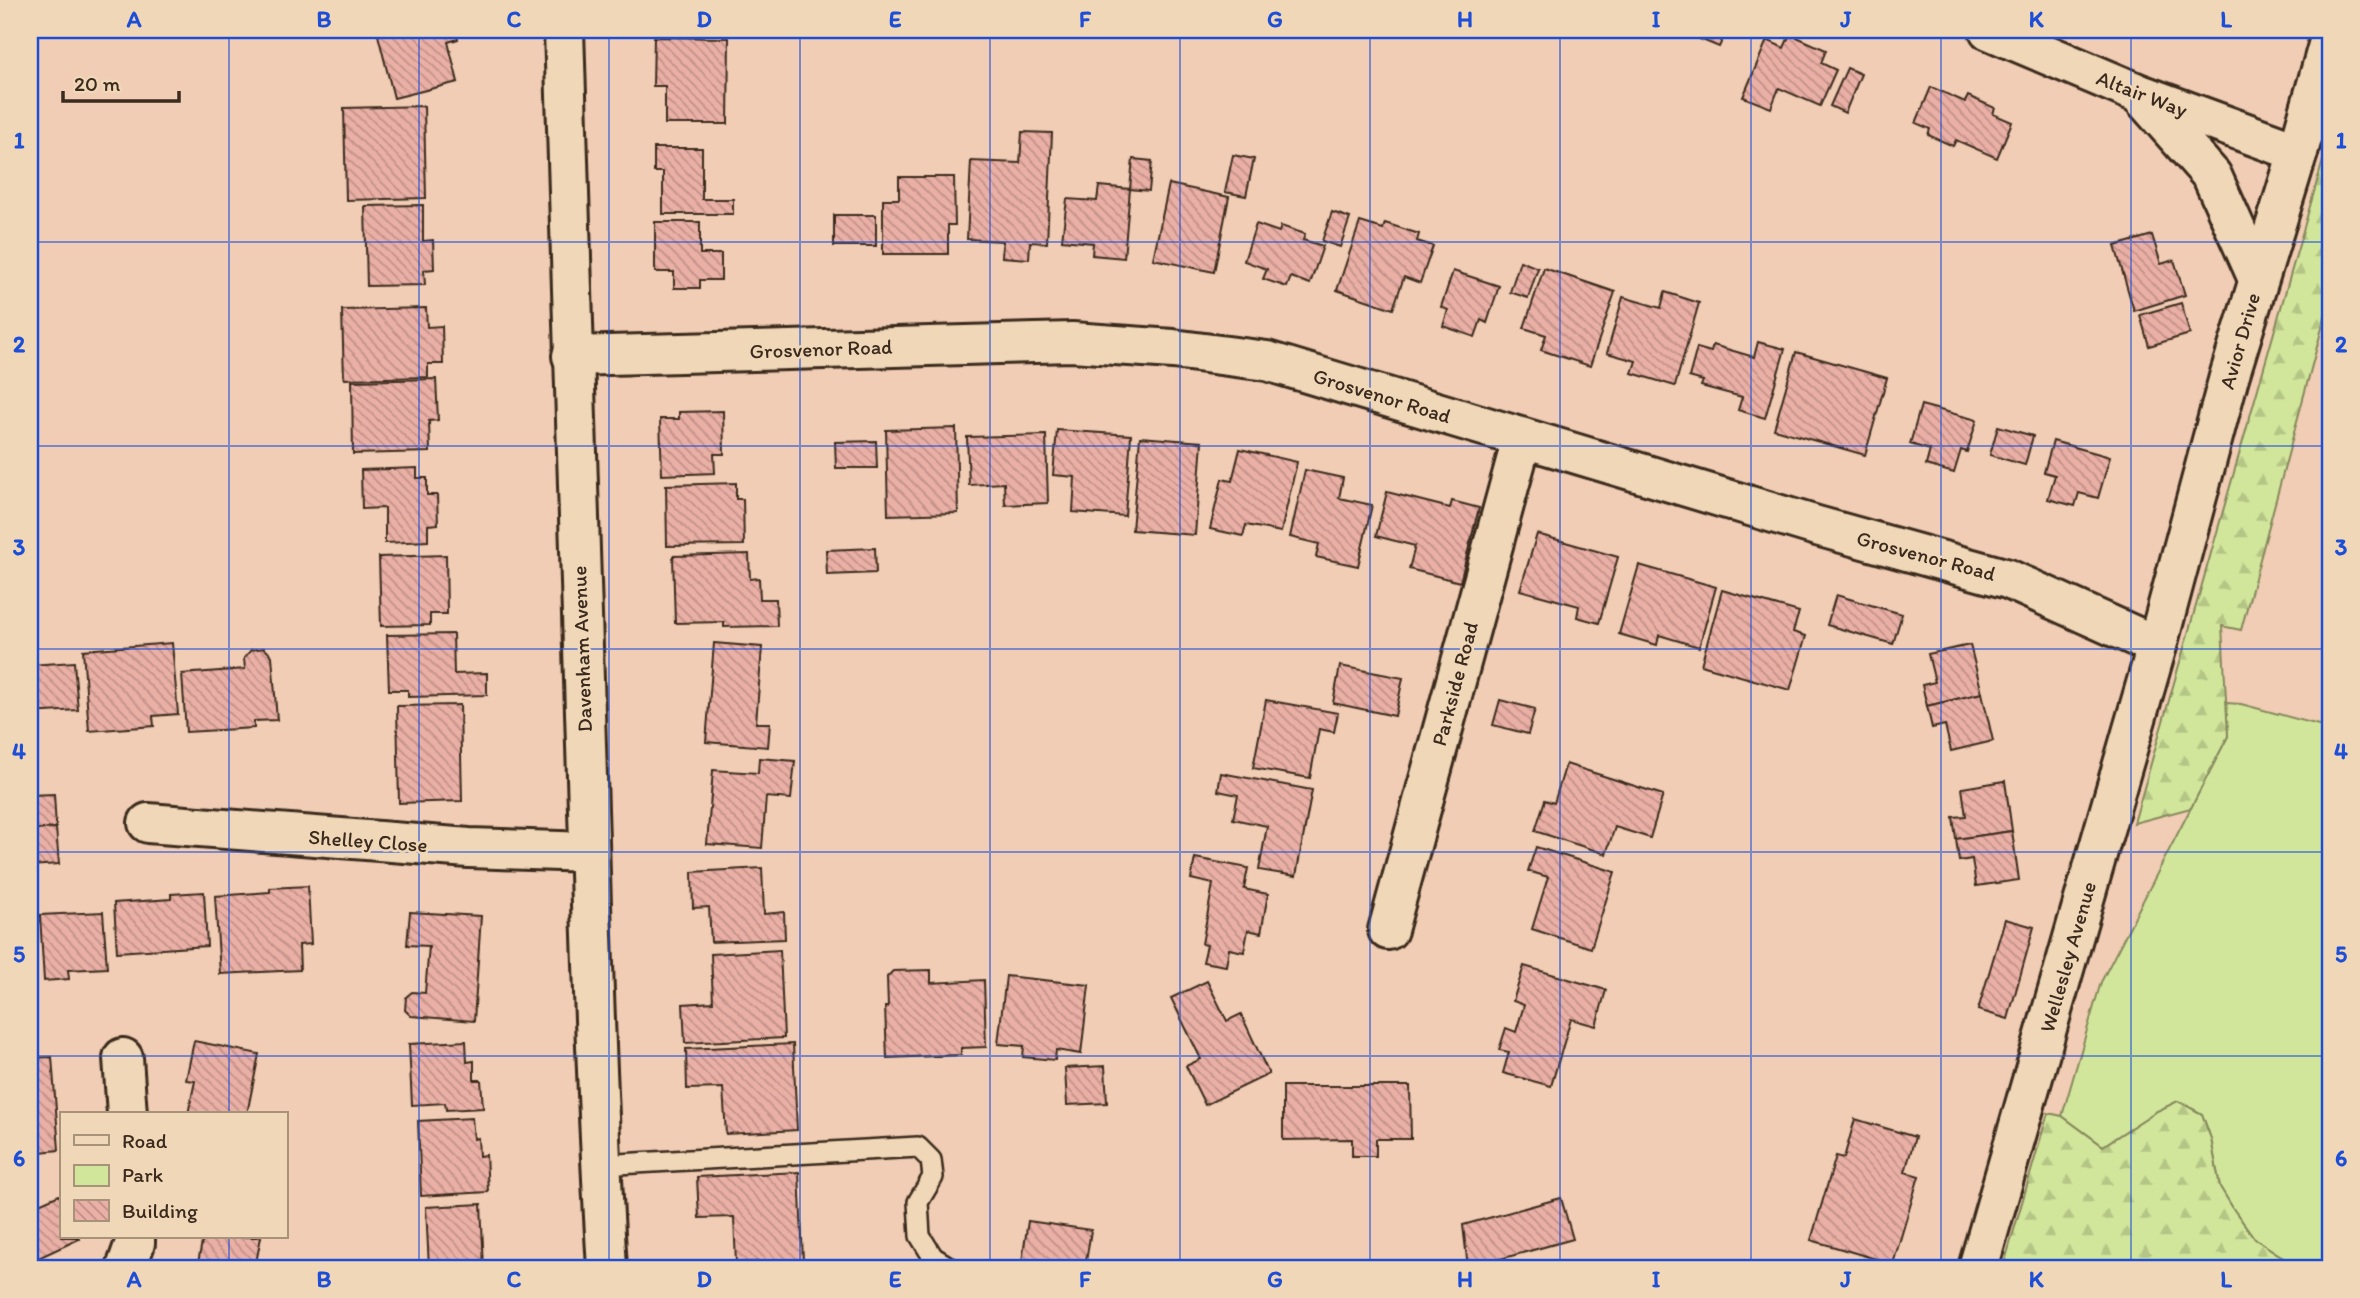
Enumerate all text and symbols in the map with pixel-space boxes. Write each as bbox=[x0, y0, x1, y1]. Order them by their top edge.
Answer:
text: A bbox=[126, 5, 142, 33]
text: B bbox=[317, 5, 332, 33]
text: C bbox=[507, 5, 522, 33]
text: D bbox=[696, 5, 712, 33]
text: E bbox=[889, 5, 902, 33]
text: F bbox=[1079, 5, 1092, 33]
text: G bbox=[1267, 5, 1283, 33]
text: H bbox=[1457, 5, 1473, 33]
text: I bbox=[1652, 5, 1661, 33]
text: J bbox=[1839, 5, 1852, 33]
text: K bbox=[2029, 5, 2044, 33]
text: L bbox=[2220, 5, 2232, 33]
scale bar bbox=[63, 60, 178, 104]
street label: Altair Way bbox=[2093, 65, 2191, 122]
text: 20 m bbox=[74, 71, 121, 96]
text: 1 bbox=[14, 126, 25, 154]
text: 1 bbox=[2336, 126, 2347, 154]
street label: Avior Drive bbox=[2214, 290, 2265, 392]
text: 2 bbox=[13, 330, 26, 358]
text: 2 bbox=[2335, 330, 2348, 358]
street label: Grosvenor Road bbox=[749, 333, 893, 363]
street label: Grosvenor Road bbox=[1310, 363, 1455, 429]
street label: Grosvenor Road bbox=[1854, 525, 1999, 586]
text: 3 bbox=[13, 533, 26, 561]
text: 3 bbox=[2335, 533, 2348, 561]
street label: Davenham Avenue bbox=[566, 565, 597, 733]
street label: Parkside Road bbox=[1426, 619, 1483, 749]
text: 4 bbox=[12, 737, 26, 765]
text: 4 bbox=[2334, 737, 2348, 765]
street label: Shelley Close bbox=[308, 824, 428, 857]
street label: Wellesley Avenue bbox=[2034, 879, 2101, 1035]
text: 5 bbox=[13, 940, 25, 968]
text: 5 bbox=[2335, 940, 2347, 968]
legend bbox=[60, 1112, 287, 1238]
text: Road bbox=[122, 1128, 168, 1153]
text: 6 bbox=[13, 1144, 25, 1172]
text: 6 bbox=[2335, 1144, 2347, 1172]
text: Park bbox=[122, 1162, 164, 1187]
text: Building bbox=[122, 1198, 198, 1223]
text: A bbox=[126, 1265, 142, 1293]
text: B bbox=[317, 1265, 332, 1293]
text: C bbox=[507, 1265, 522, 1293]
text: D bbox=[696, 1265, 712, 1293]
text: E bbox=[889, 1265, 902, 1293]
text: F bbox=[1079, 1265, 1092, 1293]
text: G bbox=[1267, 1265, 1283, 1293]
text: H bbox=[1457, 1265, 1473, 1293]
text: I bbox=[1652, 1265, 1661, 1293]
text: J bbox=[1839, 1265, 1852, 1293]
text: K bbox=[2029, 1265, 2044, 1293]
text: L bbox=[2220, 1265, 2232, 1293]

